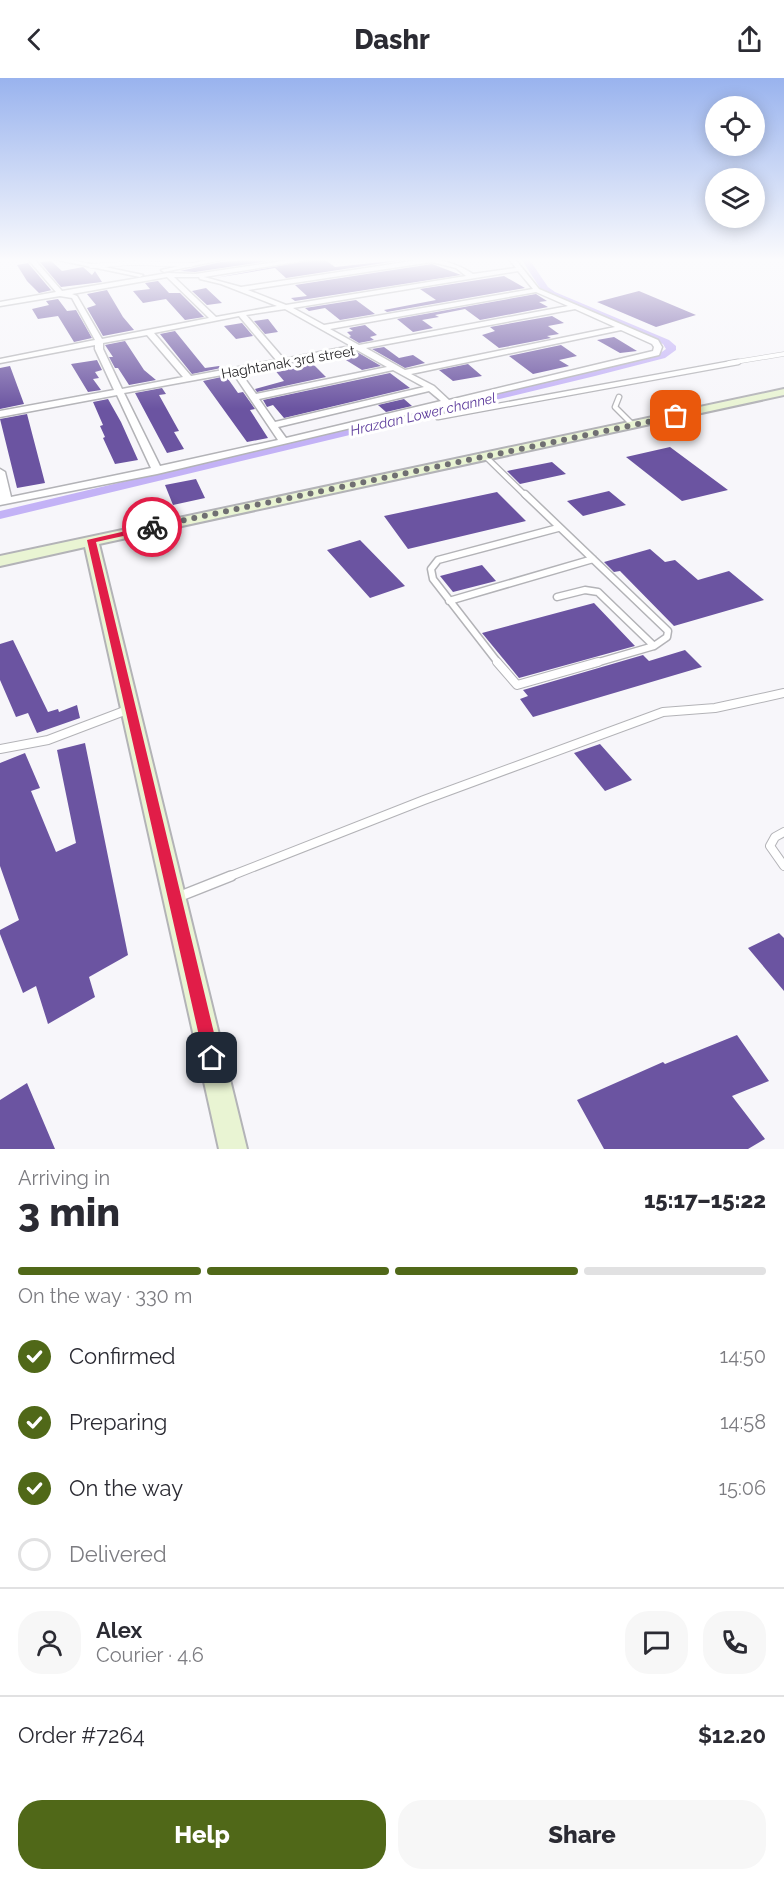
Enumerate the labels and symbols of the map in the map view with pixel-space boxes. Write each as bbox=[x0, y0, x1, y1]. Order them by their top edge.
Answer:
street label: Haghtanak 3rd street bbox=[220, 342, 356, 382]
water label: Hrazdan Lower channel bbox=[349, 389, 498, 439]
pin bbox=[650, 390, 701, 441]
courier bbox=[122, 497, 182, 557]
pin bbox=[186, 1032, 237, 1083]

